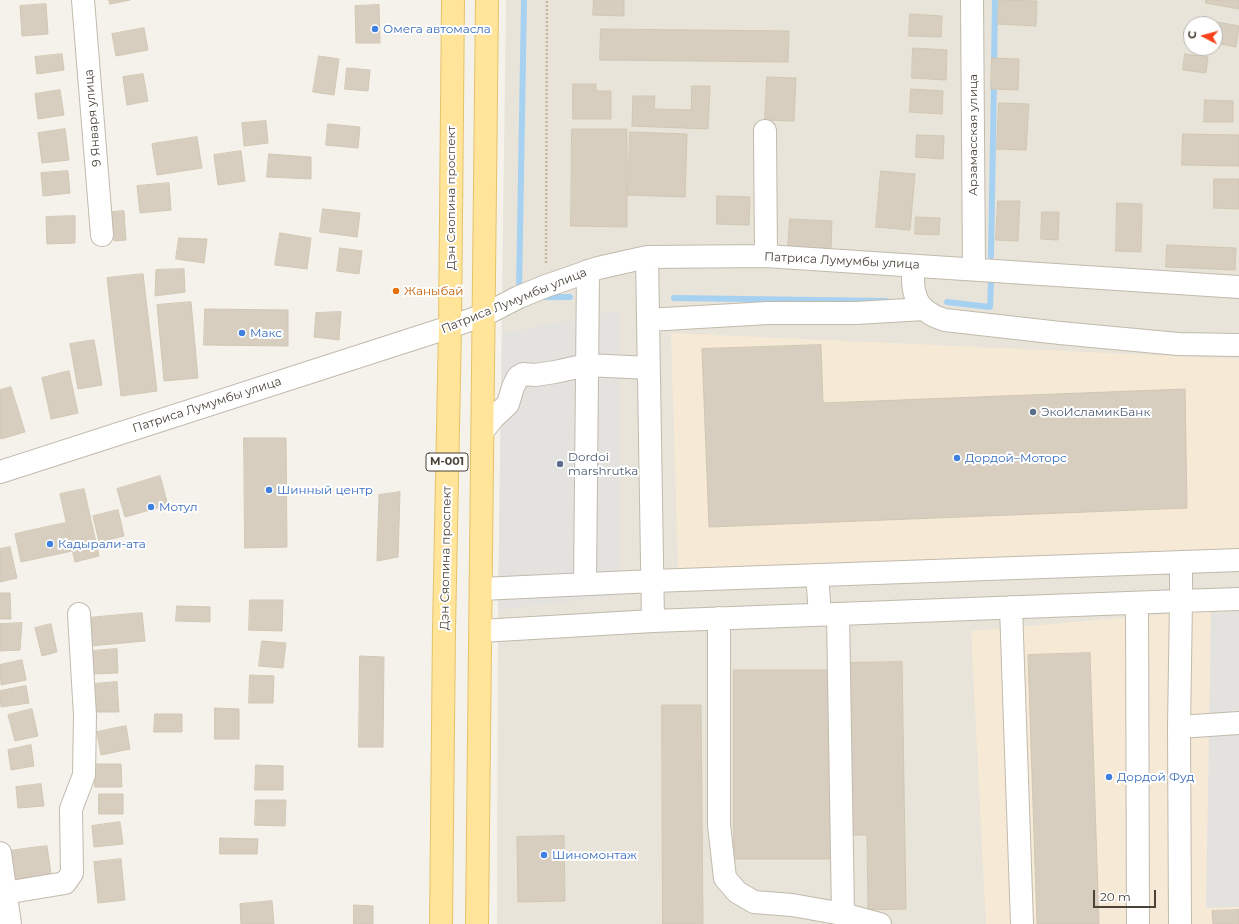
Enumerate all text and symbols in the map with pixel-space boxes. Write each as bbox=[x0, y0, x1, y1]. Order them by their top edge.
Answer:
north arrow bbox=[1183, 16, 1223, 56]
place label: Омега автомасла bbox=[383, 22, 491, 36]
marker: Омега автомасла bbox=[370, 24, 380, 34]
text: С bbox=[1185, 30, 1199, 40]
street label: 9 Января улица bbox=[82, 69, 104, 167]
street label: Арзамасская улица bbox=[966, 74, 980, 196]
street label: Дэн Сяопина проспект bbox=[444, 126, 458, 270]
street label: Патриса Лумумбы улица bbox=[764, 250, 920, 272]
street label: Патриса Лумумбы улица bbox=[439, 265, 589, 337]
place label: Жаныбай bbox=[404, 284, 464, 298]
marker: Жаныбай bbox=[391, 286, 401, 296]
place label: Макс bbox=[250, 326, 282, 340]
marker: Макс bbox=[237, 328, 247, 338]
street label: Патриса Лумумбы улица bbox=[131, 374, 283, 436]
place label: ЭкоИсламикБанк bbox=[1041, 405, 1150, 419]
marker: ЭкоИсламикБанк bbox=[1028, 407, 1038, 417]
place label: Dordoi marshrutka bbox=[568, 450, 638, 478]
place label: Дордой–Моторс bbox=[965, 451, 1067, 465]
road number: M-001 bbox=[426, 453, 468, 471]
marker: Дордой–Моторс bbox=[952, 453, 962, 463]
marker: Dordoi marshrutka bbox=[555, 459, 565, 469]
place label: Шинный центр bbox=[277, 483, 373, 497]
marker: Шинный центр bbox=[264, 485, 274, 495]
street label: Дэн Сяопина проспект bbox=[438, 486, 454, 630]
place label: Мотул bbox=[159, 500, 198, 514]
marker: Мотул bbox=[146, 502, 156, 512]
place label: Кадырали-ата bbox=[58, 537, 146, 551]
marker: Кадырали-ата bbox=[45, 539, 55, 549]
place label: Дордой Фуд bbox=[1117, 770, 1194, 784]
marker: Дордой Фуд bbox=[1104, 772, 1114, 782]
place label: Шиномонтаж bbox=[552, 848, 637, 862]
marker: Шиномонтаж bbox=[539, 850, 549, 860]
scale bar bbox=[1095, 882, 1158, 908]
text: 20 m bbox=[1100, 889, 1131, 904]

